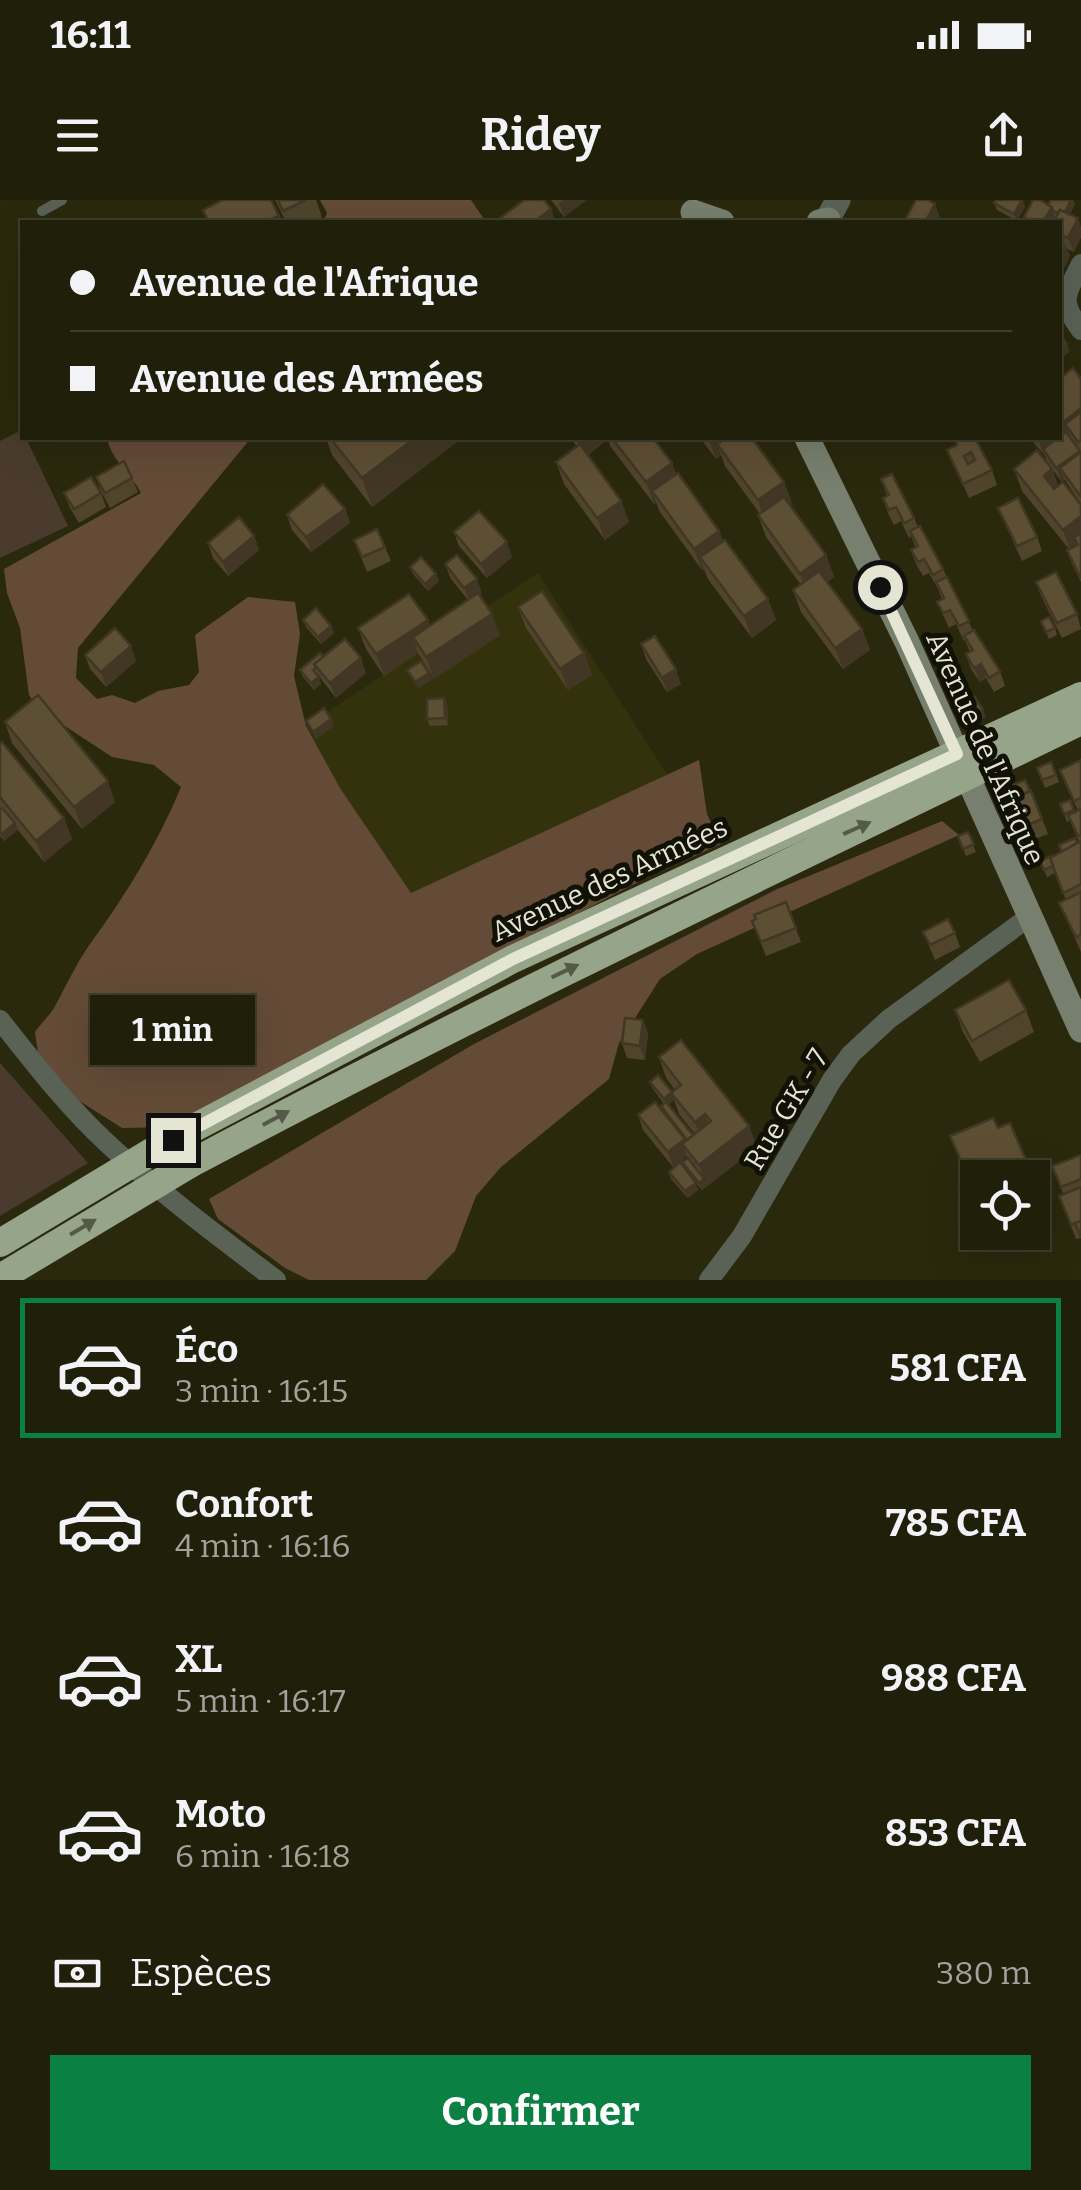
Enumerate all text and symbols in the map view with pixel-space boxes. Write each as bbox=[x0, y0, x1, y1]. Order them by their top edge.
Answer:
text: 16:11 bbox=[50, 12, 131, 58]
icon: menu bbox=[50, 108, 105, 163]
text: Ridey bbox=[480, 108, 601, 162]
icon: share bbox=[976, 108, 1031, 163]
text: Avenue de l'Afrique bbox=[130, 260, 479, 306]
text: Avenue des Armées bbox=[130, 356, 483, 402]
route start bbox=[858, 565, 903, 610]
street label: Avenue de l'Afrique bbox=[919, 627, 1052, 870]
street label: Avenue des Armées bbox=[486, 810, 733, 949]
one-way arrow bbox=[843, 820, 872, 836]
one-way arrow bbox=[551, 962, 580, 979]
callout: 1 min bbox=[90, 995, 256, 1065]
text: 1 min bbox=[132, 1011, 213, 1049]
street label: Rue GK - 7 bbox=[738, 1043, 835, 1176]
one-way arrow bbox=[262, 1110, 290, 1128]
route end bbox=[151, 1118, 196, 1163]
map controls bbox=[960, 1160, 1050, 1250]
button: locate bbox=[960, 1160, 1050, 1250]
one-way arrow bbox=[69, 1219, 98, 1236]
icon: car bbox=[55, 1323, 145, 1413]
text: Éco bbox=[175, 1326, 238, 1372]
text: 581 CFA bbox=[889, 1345, 1026, 1391]
text: 3 min · 16:15 bbox=[175, 1372, 348, 1410]
icon: car bbox=[55, 1478, 145, 1568]
text: Confort bbox=[175, 1481, 313, 1527]
text: 785 CFA bbox=[886, 1500, 1026, 1546]
text: 4 min · 16:16 bbox=[175, 1527, 350, 1565]
icon: car bbox=[55, 1633, 145, 1723]
text: XL bbox=[175, 1636, 222, 1682]
text: 988 CFA bbox=[881, 1655, 1026, 1701]
text: 5 min · 16:17 bbox=[175, 1682, 346, 1720]
icon: car bbox=[55, 1788, 145, 1878]
text: Moto bbox=[175, 1791, 266, 1837]
text: 853 CFA bbox=[885, 1810, 1026, 1856]
text: 6 min · 16:18 bbox=[175, 1837, 351, 1875]
icon: cash bbox=[50, 1946, 105, 2001]
text: Espèces bbox=[130, 1950, 272, 1996]
text: 380 m bbox=[936, 1954, 1031, 1992]
button: Confirmer bbox=[50, 2055, 1031, 2170]

